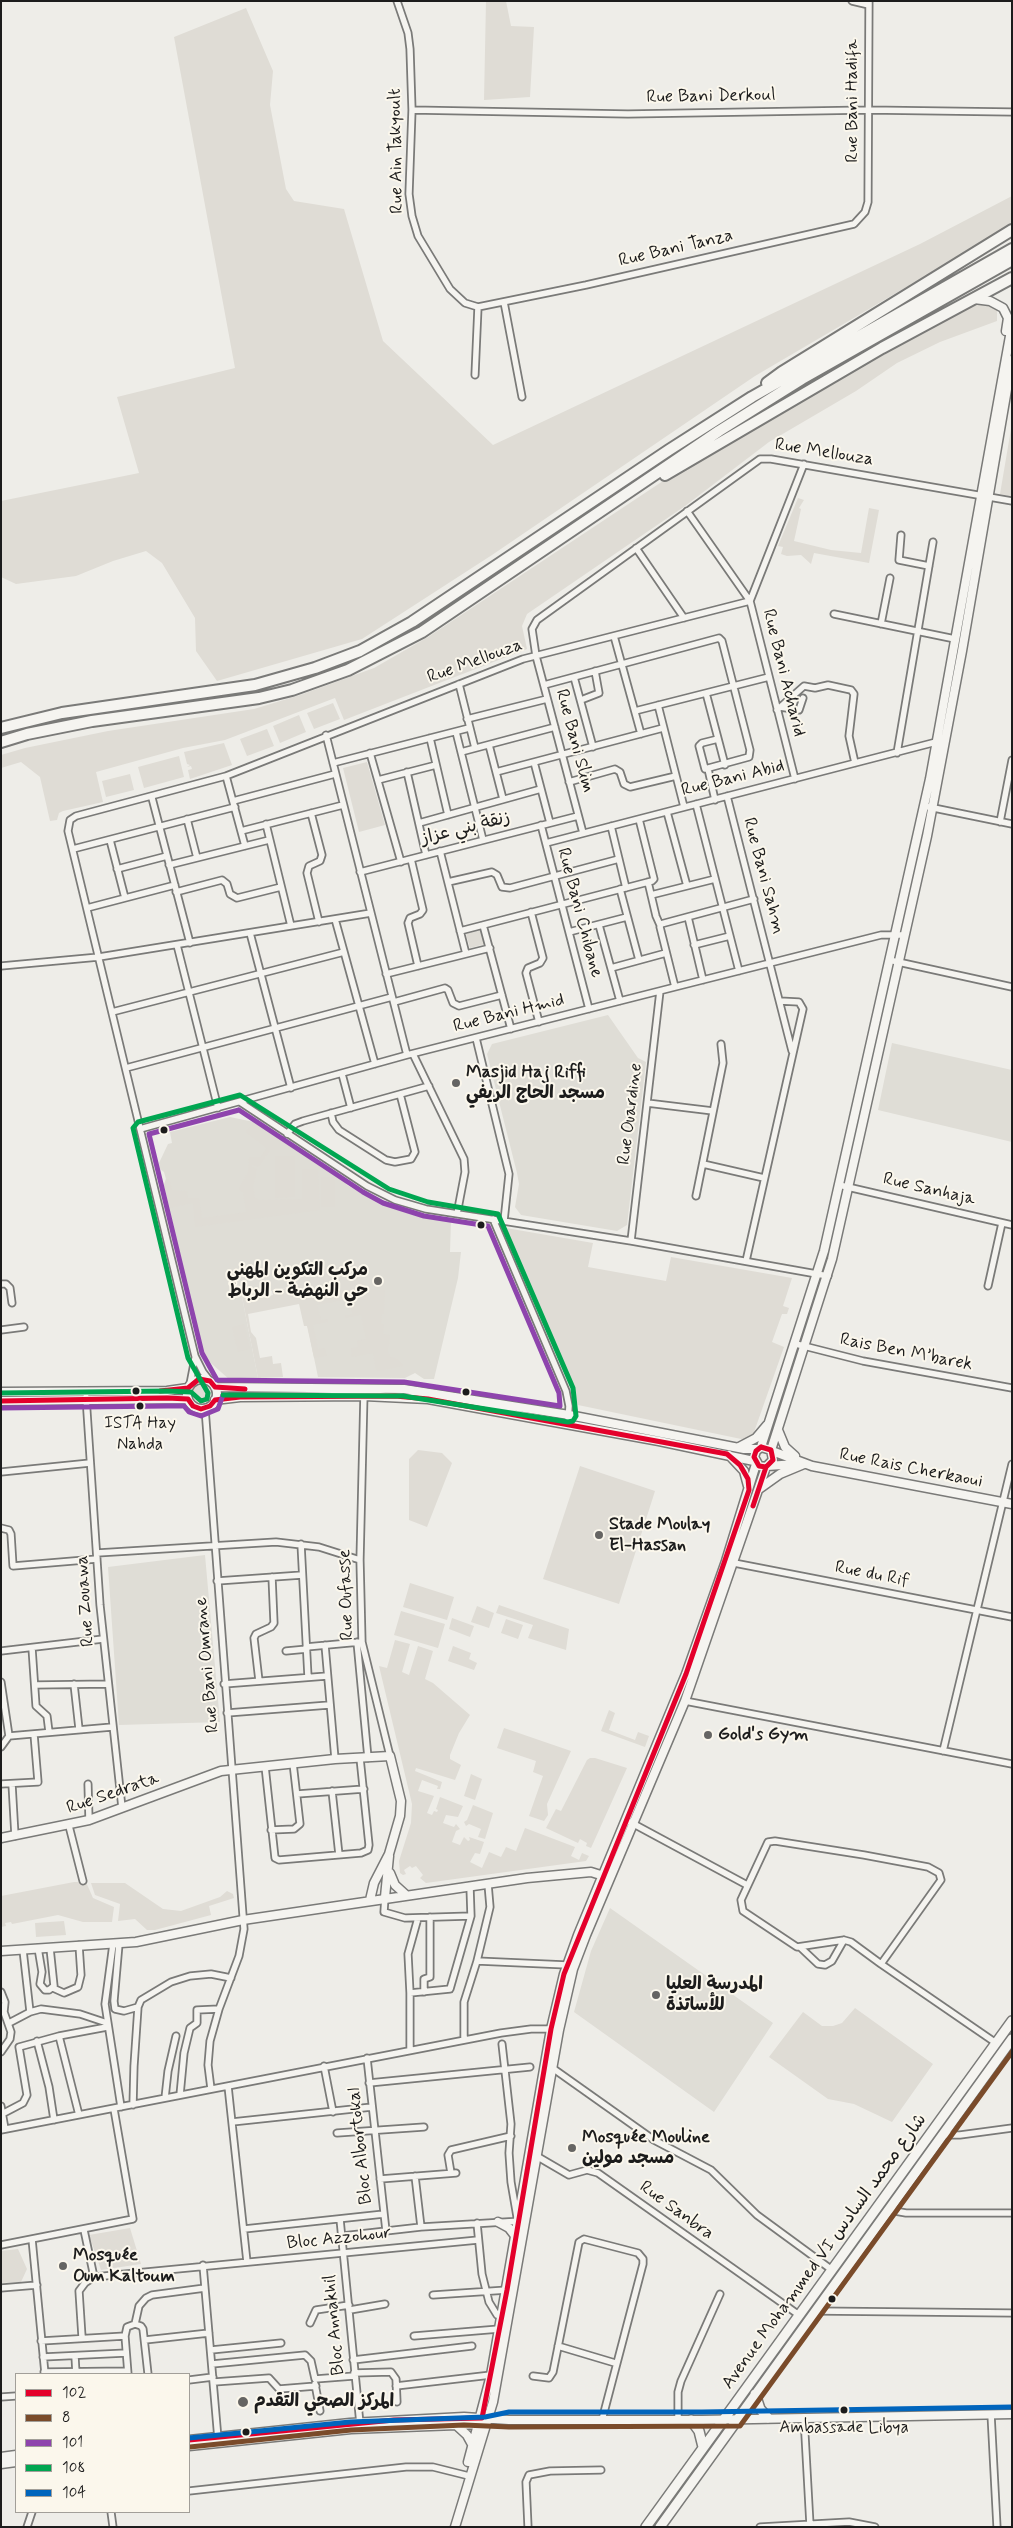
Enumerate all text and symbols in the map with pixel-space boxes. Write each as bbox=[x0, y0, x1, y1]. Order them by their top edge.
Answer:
street label: Rue Bani Hadifa bbox=[842, 39, 864, 163]
street label: Rue Bani Derkoul bbox=[646, 85, 776, 109]
street label: Rue Ain Takyoult bbox=[385, 88, 409, 214]
street label: Rue Bani Tanza bbox=[617, 225, 735, 273]
street label: Rue Mellouza bbox=[773, 435, 875, 471]
street label: Rue Bani Acharid bbox=[757, 607, 809, 739]
street label: Rue Mellouza bbox=[425, 635, 525, 689]
street label: Rue Bani Slim bbox=[550, 687, 598, 795]
street label: Rue Bani Abid bbox=[679, 756, 787, 802]
street label: زنقة بني عزاز bbox=[419, 808, 513, 850]
street label: Rue Bani Sahm bbox=[737, 815, 789, 937]
street label: Rue Bani Chibane bbox=[551, 846, 607, 980]
street label: Rue Bani Hmid bbox=[451, 990, 567, 1038]
place label: Masjid Haj Riffi مسجد الحاج الريفي bbox=[466, 1062, 605, 1104]
street label: Rue Ouardine bbox=[614, 1062, 648, 1166]
marker: Masjid Haj Riffi مسجد الحاج الريفي bbox=[450, 1077, 462, 1089]
unlabelled marker bbox=[159, 1125, 169, 1135]
street label: Rue Sanhaja bbox=[881, 1169, 977, 1211]
unlabelled marker bbox=[476, 1220, 486, 1230]
place label: مركب التكوين المهني حي النهضة - الرباط bbox=[227, 1260, 368, 1302]
marker: مركب التكوين المهني حي النهضة - الرباط bbox=[372, 1275, 384, 1287]
street label: Rais Ben M’barek bbox=[838, 1330, 974, 1376]
unlabelled marker bbox=[131, 1386, 141, 1396]
unlabelled marker bbox=[461, 1387, 471, 1397]
marker: ISTA Hay Nahda bbox=[135, 1401, 145, 1411]
place label: ISTA Hay Nahda bbox=[104, 1414, 176, 1454]
street label: Rue Rais Cherkaoui bbox=[837, 1445, 985, 1493]
place label: Stade Moulay El-Hassan bbox=[609, 1514, 710, 1556]
marker: Stade Moulay El-Hassan bbox=[593, 1529, 605, 1541]
street label: Rue Oufasse bbox=[335, 1549, 359, 1641]
street label: Rue Zouawa bbox=[72, 1555, 100, 1647]
street label: Rue du Rif bbox=[833, 1557, 911, 1593]
street label: Rue Bani Omrane bbox=[191, 1596, 225, 1734]
place label: Gold's Gym bbox=[718, 1724, 809, 1746]
marker: Gold's Gym bbox=[702, 1729, 714, 1741]
street label: Rue Sedrata bbox=[64, 1768, 162, 1820]
place label: المدرسة العليا للأساتذة bbox=[666, 1974, 763, 2016]
marker: المدرسة العليا للأساتذة bbox=[650, 1989, 662, 2001]
street label: Bloc Albortokal bbox=[344, 2086, 378, 2206]
street label: Avenue Mohammed VI شارع محمد السادس bbox=[718, 2110, 932, 2394]
place label: Mosquée Mouline مسجد مولين bbox=[582, 2127, 710, 2170]
marker: Mosquée Mouline مسجد مولين bbox=[566, 2142, 578, 2154]
street label: Rue Sanbra bbox=[635, 2177, 717, 2245]
street label: Bloc Azzohour bbox=[286, 2223, 392, 2255]
place label: Mosquée Oum Kaltoum bbox=[73, 2245, 175, 2288]
marker: Mosquée Oum Kaltoum bbox=[57, 2260, 69, 2272]
street label: Bloc Annakhil bbox=[320, 2274, 350, 2376]
unlabelled marker bbox=[827, 2294, 837, 2304]
legend bbox=[15, 2373, 190, 2513]
text: 102 bbox=[62, 2383, 86, 2403]
place label: المركز الصحي التقدم bbox=[254, 2391, 394, 2413]
marker: المركز الصحي التقدم bbox=[236, 2395, 250, 2409]
marker: Ambassade Libya bbox=[839, 2405, 849, 2415]
text: 8 bbox=[62, 2408, 70, 2428]
place label: Ambassade Libya bbox=[779, 2418, 909, 2438]
unlabelled marker bbox=[241, 2427, 251, 2437]
text: 101 bbox=[62, 2433, 83, 2453]
text: 108 bbox=[62, 2458, 85, 2478]
text: 104 bbox=[62, 2483, 86, 2503]

